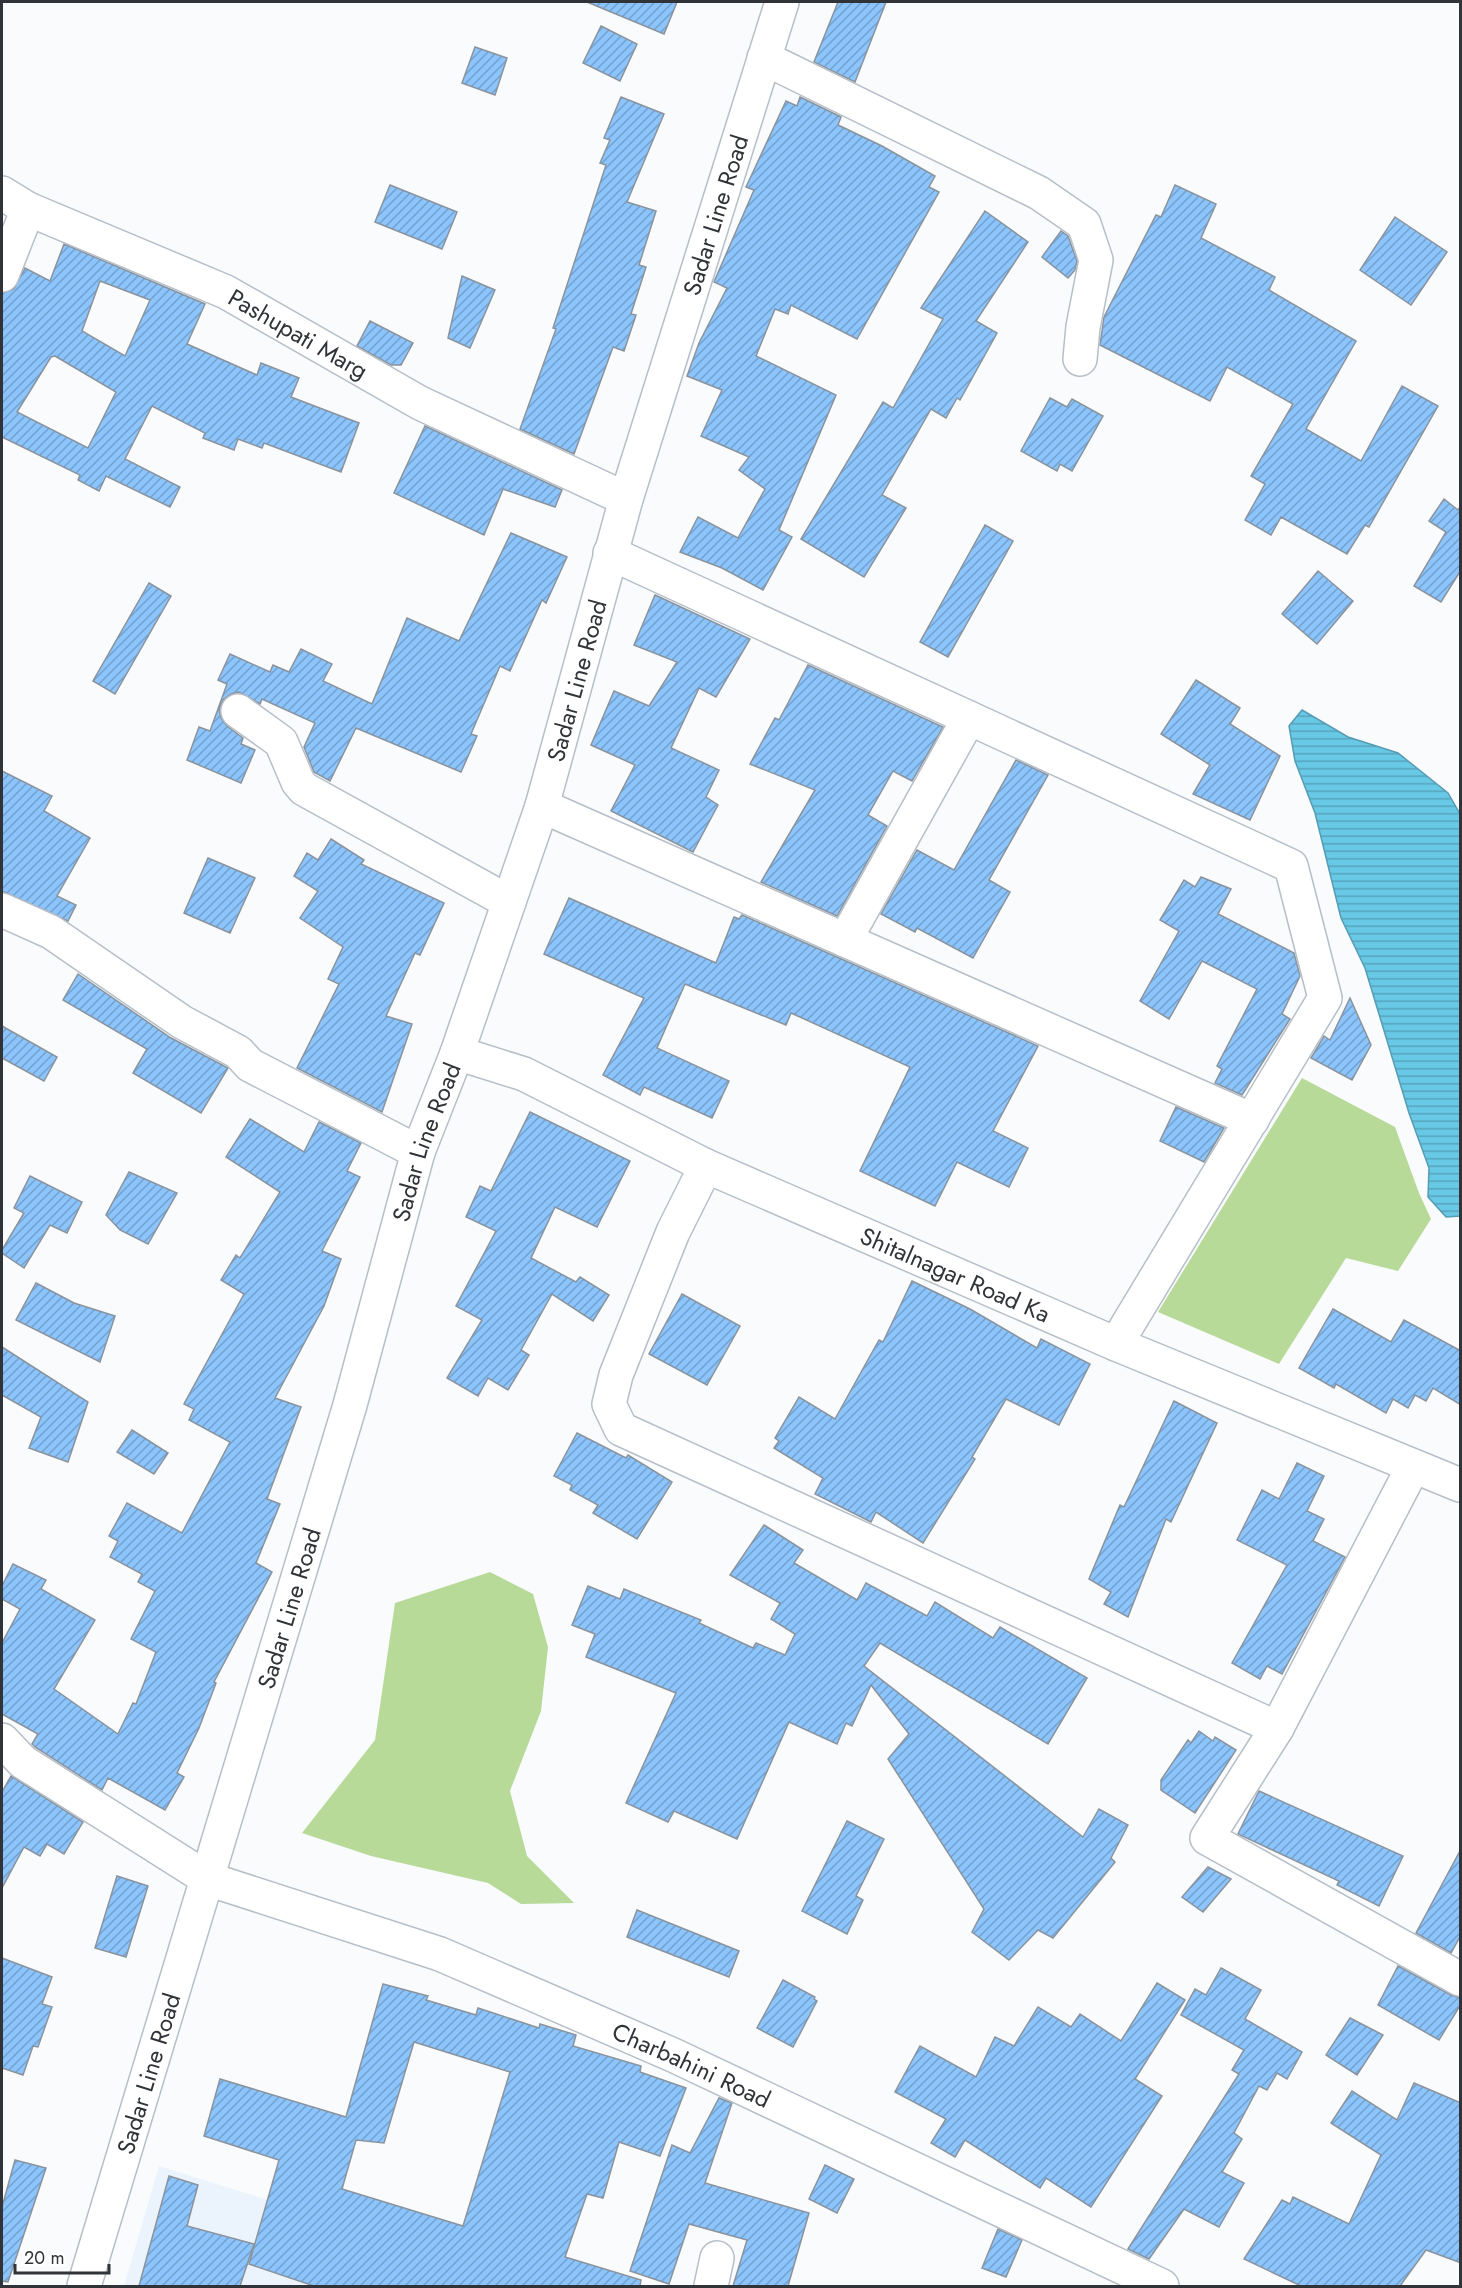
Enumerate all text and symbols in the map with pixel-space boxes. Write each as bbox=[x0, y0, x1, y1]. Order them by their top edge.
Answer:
street label: Sadar Line Road bbox=[674, 130, 757, 299]
street label: Pashupati Marg bbox=[222, 280, 375, 387]
street label: Sadar Line Road bbox=[538, 596, 615, 765]
street label: Sadar Line Road bbox=[383, 1057, 469, 1226]
street label: Shitalnagar Road Ka bbox=[855, 1218, 1056, 1331]
street label: Sadar Line Road bbox=[248, 1524, 329, 1693]
street label: Sadar Line Road bbox=[107, 1989, 189, 2158]
street label: Charbahini Road bbox=[607, 2013, 777, 2116]
scale bar bbox=[15, 2237, 110, 2275]
text: 20 m bbox=[24, 2245, 64, 2271]

